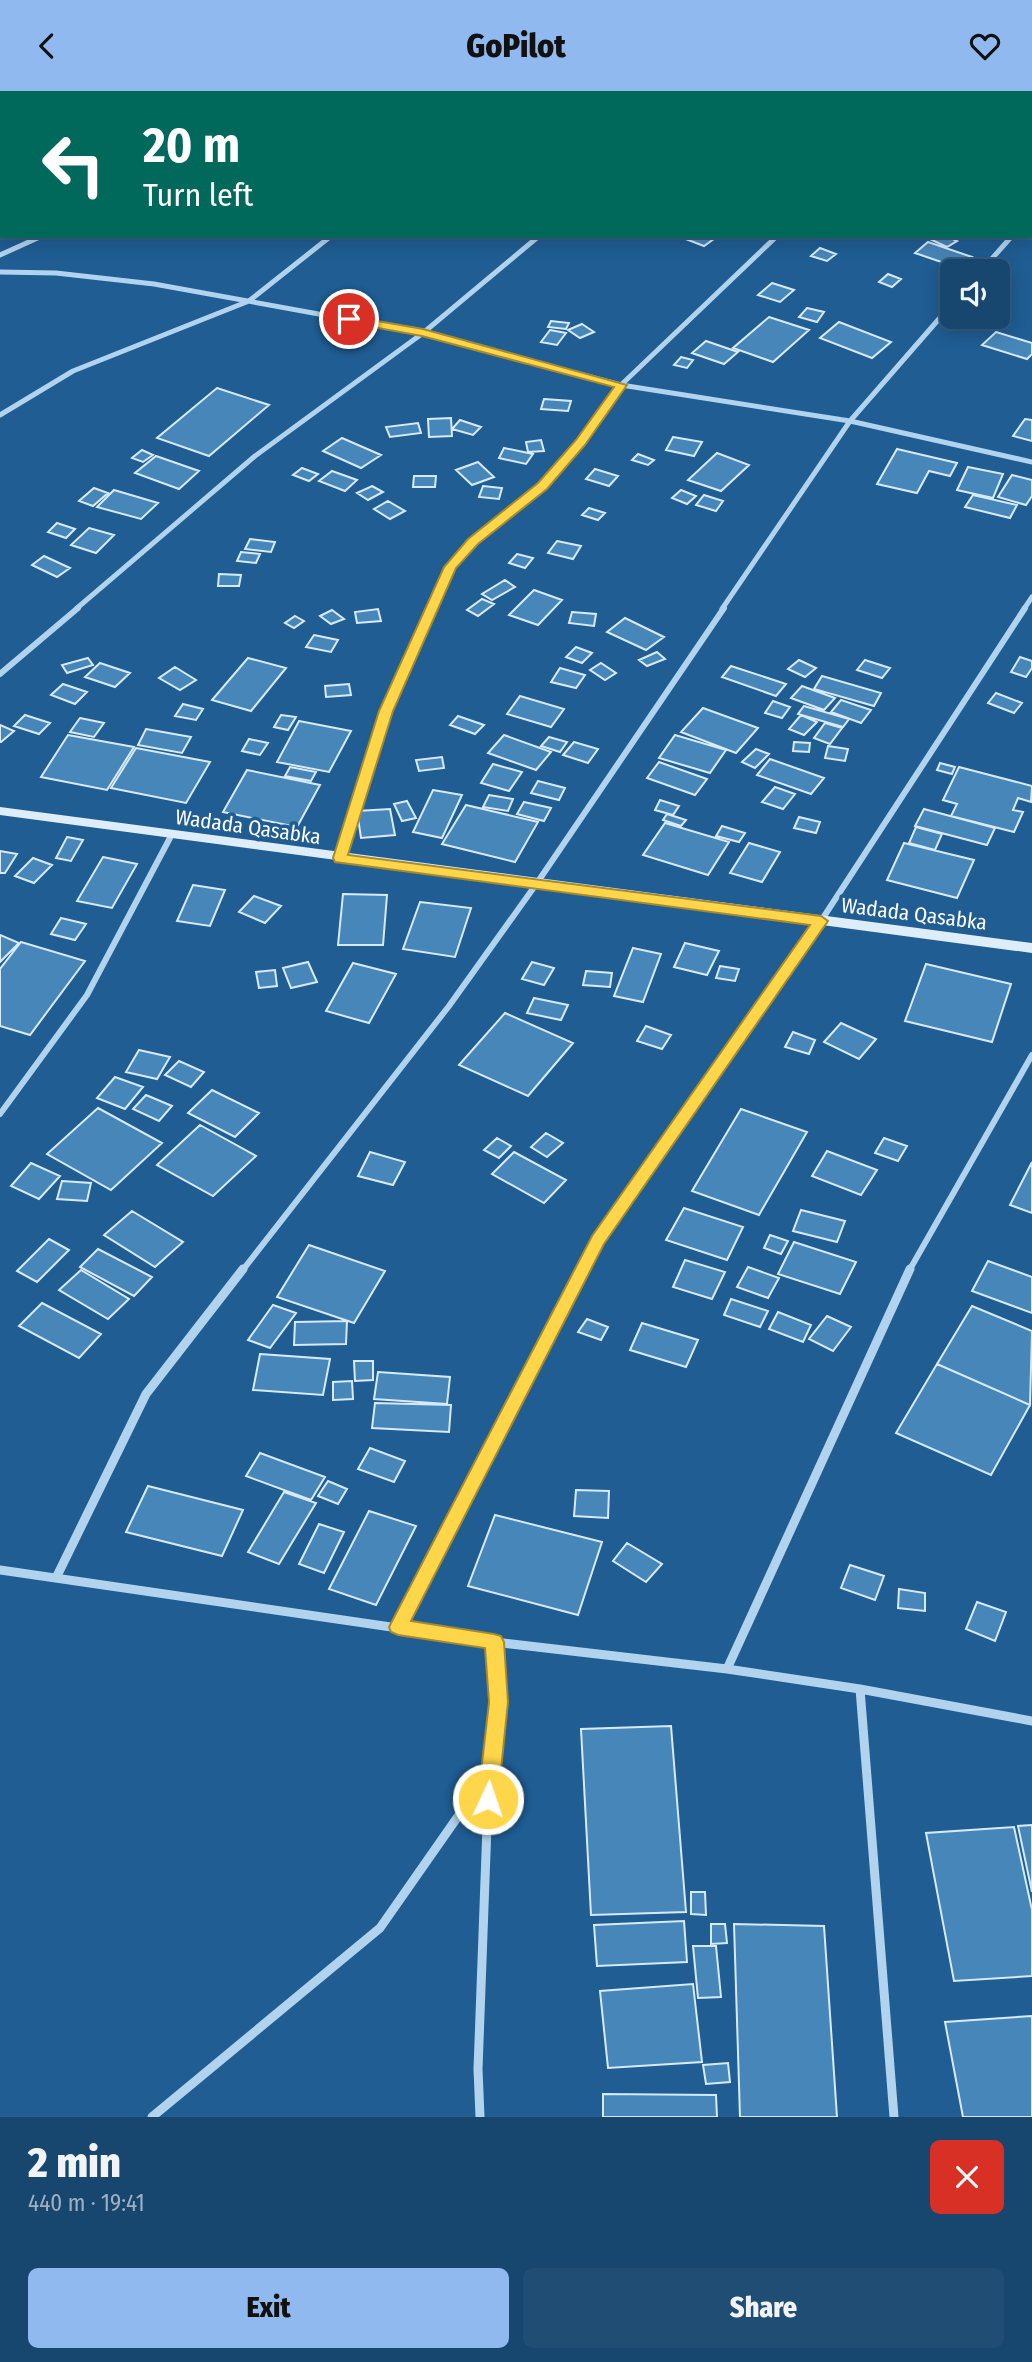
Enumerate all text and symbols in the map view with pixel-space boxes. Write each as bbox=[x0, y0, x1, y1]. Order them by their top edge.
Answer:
icon: back bbox=[28, 27, 66, 65]
text: GoPilot bbox=[466, 27, 566, 65]
icon: heart bbox=[966, 27, 1004, 65]
text: 20 m bbox=[143, 116, 240, 175]
icon: left bbox=[28, 119, 119, 210]
text: Turn left bbox=[143, 176, 253, 214]
map controls bbox=[940, 259, 1010, 329]
button: sound bbox=[940, 259, 1010, 329]
pin bbox=[319, 289, 379, 349]
icon: arrive bbox=[330, 300, 368, 338]
street label: Wadada Qasabka bbox=[174, 804, 322, 850]
street label: Wadada Qasabka bbox=[840, 892, 988, 936]
position arrow bbox=[451, 1762, 525, 1836]
text: 2 min bbox=[28, 2138, 121, 2188]
button: close bbox=[930, 2140, 1004, 2214]
text: 440 m · 19:41 bbox=[28, 2189, 145, 2217]
button: Exit bbox=[28, 2268, 509, 2348]
button: Share bbox=[523, 2268, 1004, 2348]

